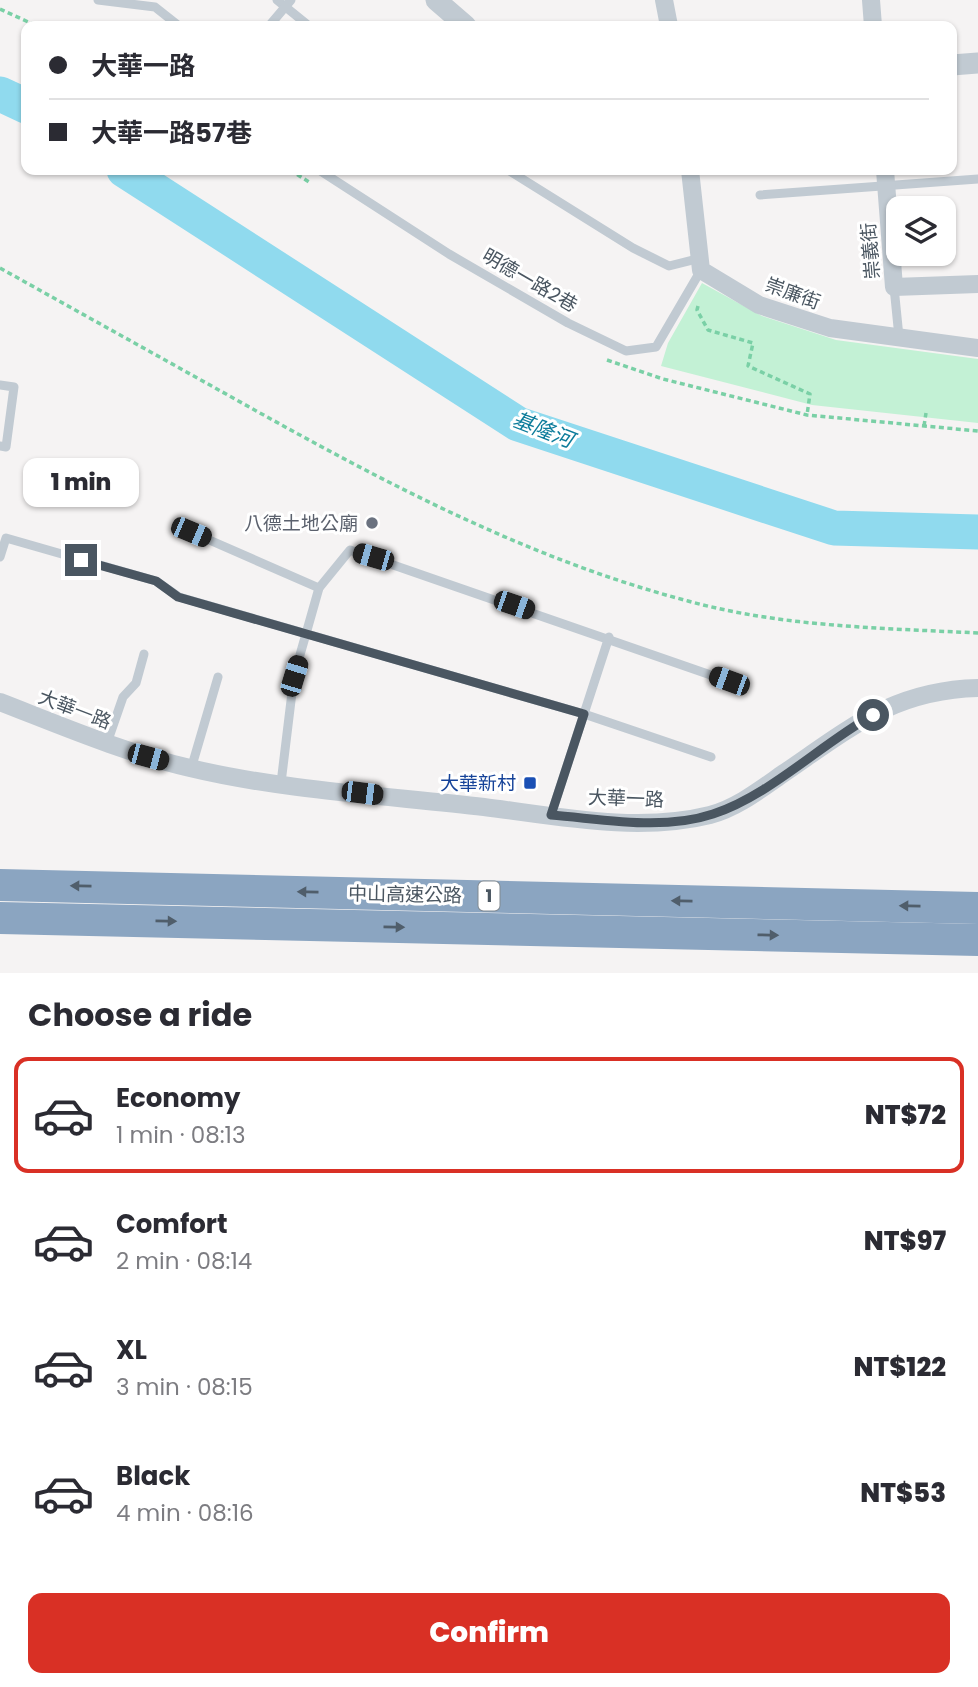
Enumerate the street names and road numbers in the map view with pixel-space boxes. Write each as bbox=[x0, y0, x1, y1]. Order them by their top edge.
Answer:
street label: 崇義街 bbox=[855, 221, 886, 281]
street label: 明德一路2巷 bbox=[477, 242, 582, 319]
street label: 崇廉街 bbox=[761, 271, 824, 316]
street label: 大華一路 bbox=[34, 683, 115, 736]
street label: 大華一路 bbox=[588, 784, 664, 813]
street label: 中山高速公路 bbox=[348, 880, 462, 909]
road number: 1 bbox=[478, 882, 500, 911]

